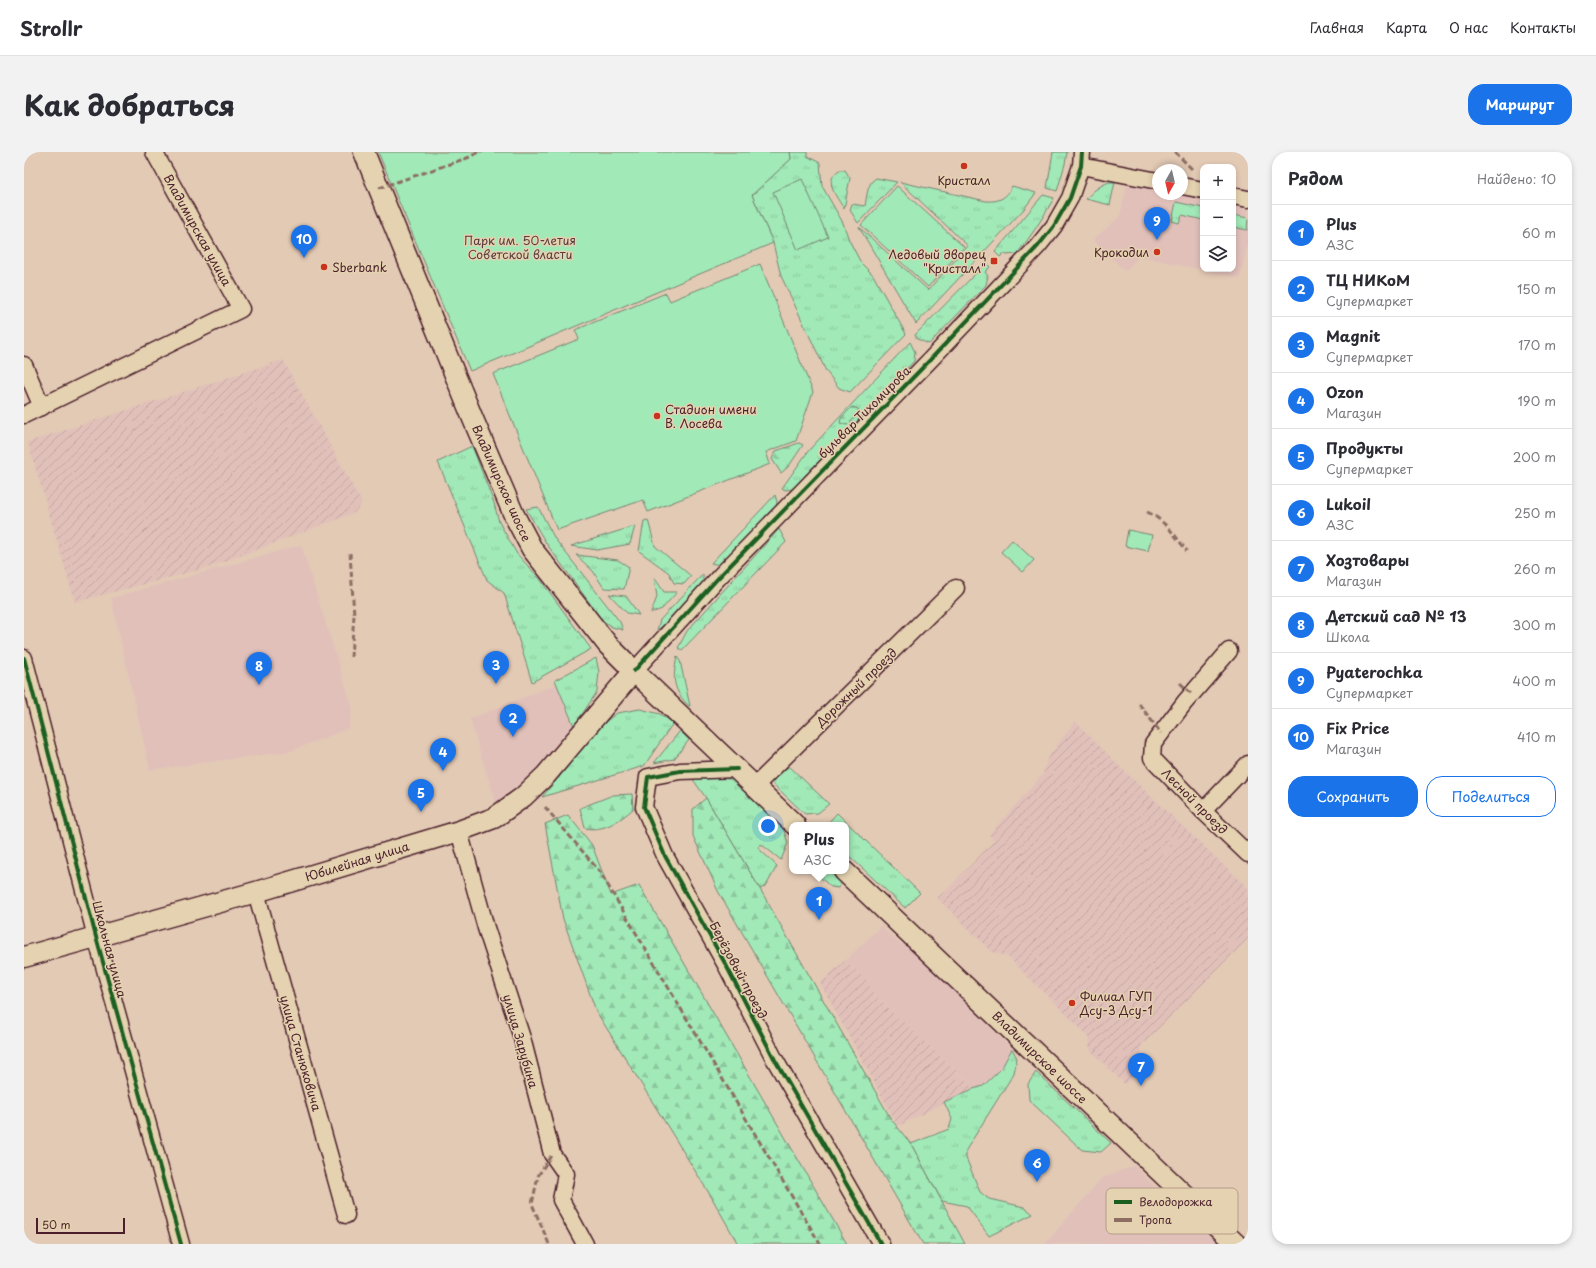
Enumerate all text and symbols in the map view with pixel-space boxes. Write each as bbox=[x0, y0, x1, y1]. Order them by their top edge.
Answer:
text: Strollr bbox=[20, 14, 83, 42]
text: Главная bbox=[1310, 17, 1364, 38]
text: Карта bbox=[1386, 17, 1427, 38]
text: О нас bbox=[1449, 17, 1488, 38]
text: Контакты bbox=[1510, 17, 1576, 38]
text: Как добраться bbox=[24, 83, 235, 126]
button: Маршрут bbox=[1468, 84, 1572, 125]
marker: Кристалл bbox=[959, 161, 969, 171]
north arrow bbox=[1152, 164, 1188, 200]
map controls bbox=[1200, 164, 1236, 272]
button: + bbox=[1200, 164, 1236, 200]
text: Рядом bbox=[1288, 165, 1343, 191]
text: Найдено: 10 bbox=[1477, 169, 1556, 188]
street label: Владимирская улица bbox=[160, 171, 236, 290]
place label: Кристалл bbox=[937, 171, 991, 189]
button: − bbox=[1200, 200, 1236, 236]
pin: 9 bbox=[1144, 207, 1170, 240]
text: Plus bbox=[1326, 212, 1357, 235]
text: 1 bbox=[1298, 223, 1304, 242]
text: 60 m bbox=[1522, 223, 1556, 242]
pin: 10 bbox=[291, 225, 317, 258]
park label: Парк им. 50-летия Советской власти bbox=[464, 231, 576, 263]
text: АЗС bbox=[1326, 235, 1354, 254]
button: layers bbox=[1200, 236, 1236, 272]
place label: Крокодил bbox=[1094, 243, 1149, 261]
place label: Ледовый дворец "Кристалл" bbox=[889, 245, 986, 277]
marker: Крокодил bbox=[1152, 247, 1162, 257]
marker: Ледовый дворец "Кристалл" bbox=[989, 256, 999, 266]
place label: Sberbank bbox=[332, 258, 387, 276]
marker: Sberbank bbox=[319, 262, 329, 272]
text: ТЦ НИКоМ bbox=[1326, 268, 1410, 291]
text: 2 bbox=[1296, 279, 1306, 298]
text: 150 m bbox=[1517, 279, 1556, 298]
text: Супермаркет bbox=[1326, 291, 1413, 310]
text: Magnit bbox=[1326, 324, 1381, 347]
text: 3 bbox=[1297, 335, 1305, 354]
text: 170 m bbox=[1518, 335, 1556, 354]
text: Супермаркет bbox=[1326, 347, 1413, 366]
street label: бульвар Тихомирова bbox=[814, 361, 915, 462]
text: Ozon bbox=[1326, 380, 1364, 403]
text: 4 bbox=[1297, 391, 1305, 410]
text: 190 m bbox=[1517, 391, 1556, 410]
place label: Стадион имени В. Лосева bbox=[665, 400, 757, 432]
text: Магазин bbox=[1326, 403, 1382, 422]
marker: Стадион имени В. Лосева bbox=[652, 411, 662, 421]
street label: Владимирское шоссе bbox=[468, 422, 536, 544]
text: Продукты bbox=[1326, 436, 1403, 459]
text: 5 bbox=[1297, 447, 1305, 466]
text: 200 m bbox=[1513, 447, 1556, 466]
text: Супермаркет bbox=[1326, 459, 1413, 478]
text: Lukoil bbox=[1326, 492, 1371, 515]
text: 6 bbox=[1296, 503, 1306, 522]
text: 250 m bbox=[1514, 503, 1556, 522]
text: АЗС bbox=[1326, 515, 1354, 534]
text: Хозтовары bbox=[1326, 548, 1409, 571]
text: 7 bbox=[1297, 559, 1305, 578]
text: 260 m bbox=[1514, 559, 1556, 578]
text: Магазин bbox=[1326, 571, 1382, 590]
text: Детский сад № 13 bbox=[1326, 604, 1467, 627]
text: 8 bbox=[1297, 615, 1305, 634]
text: 300 m bbox=[1512, 615, 1556, 634]
text: Школа bbox=[1326, 627, 1370, 646]
street label: Дорожный проезд bbox=[811, 644, 900, 731]
pin: 3 bbox=[483, 651, 509, 684]
pin: 8 bbox=[246, 652, 272, 685]
text: Pyaterochka bbox=[1326, 660, 1423, 683]
text: 9 bbox=[1297, 671, 1305, 690]
text: 400 m bbox=[1513, 671, 1556, 690]
text: Супермаркет bbox=[1326, 683, 1413, 702]
pin: 2 bbox=[500, 704, 526, 737]
text: Fix Price bbox=[1326, 716, 1389, 739]
text: 10 bbox=[1293, 727, 1309, 746]
text: 410 m bbox=[1517, 727, 1556, 746]
pin: 4 bbox=[430, 738, 456, 771]
text: Магазин bbox=[1326, 739, 1382, 758]
street label: Лесной проезд bbox=[1158, 764, 1232, 838]
button: Сохранить bbox=[1288, 776, 1418, 817]
button: Поделиться bbox=[1426, 776, 1556, 817]
pin: 5 bbox=[408, 779, 434, 812]
your location bbox=[758, 816, 778, 836]
popup bbox=[789, 822, 849, 874]
text: Plus bbox=[804, 827, 834, 850]
street label: Юбилейная улица bbox=[303, 837, 412, 885]
text: АЗС bbox=[804, 850, 832, 869]
pin: 1 bbox=[806, 887, 832, 920]
street label: Школьная улица bbox=[88, 899, 132, 1000]
street label: Берёзовый проезд bbox=[706, 918, 772, 1022]
place label: Филиал ГУП Дсу-3 Дсу-1 bbox=[1079, 987, 1153, 1019]
street label: улица Зарубина bbox=[499, 992, 543, 1090]
street label: улица Станюковича bbox=[276, 993, 326, 1114]
marker: Филиал ГУП Дсу-3 Дсу-1 bbox=[1067, 998, 1077, 1008]
street label: Владимирское шоссе bbox=[988, 1007, 1092, 1107]
pin: 7 bbox=[1128, 1053, 1154, 1086]
pin: 6 bbox=[1024, 1149, 1050, 1182]
legend bbox=[1106, 1188, 1238, 1234]
text: Велодорожка bbox=[1139, 1193, 1212, 1210]
text: Тропа bbox=[1139, 1211, 1172, 1228]
scale bar bbox=[36, 1216, 125, 1235]
text: 50 m bbox=[42, 1216, 71, 1233]

